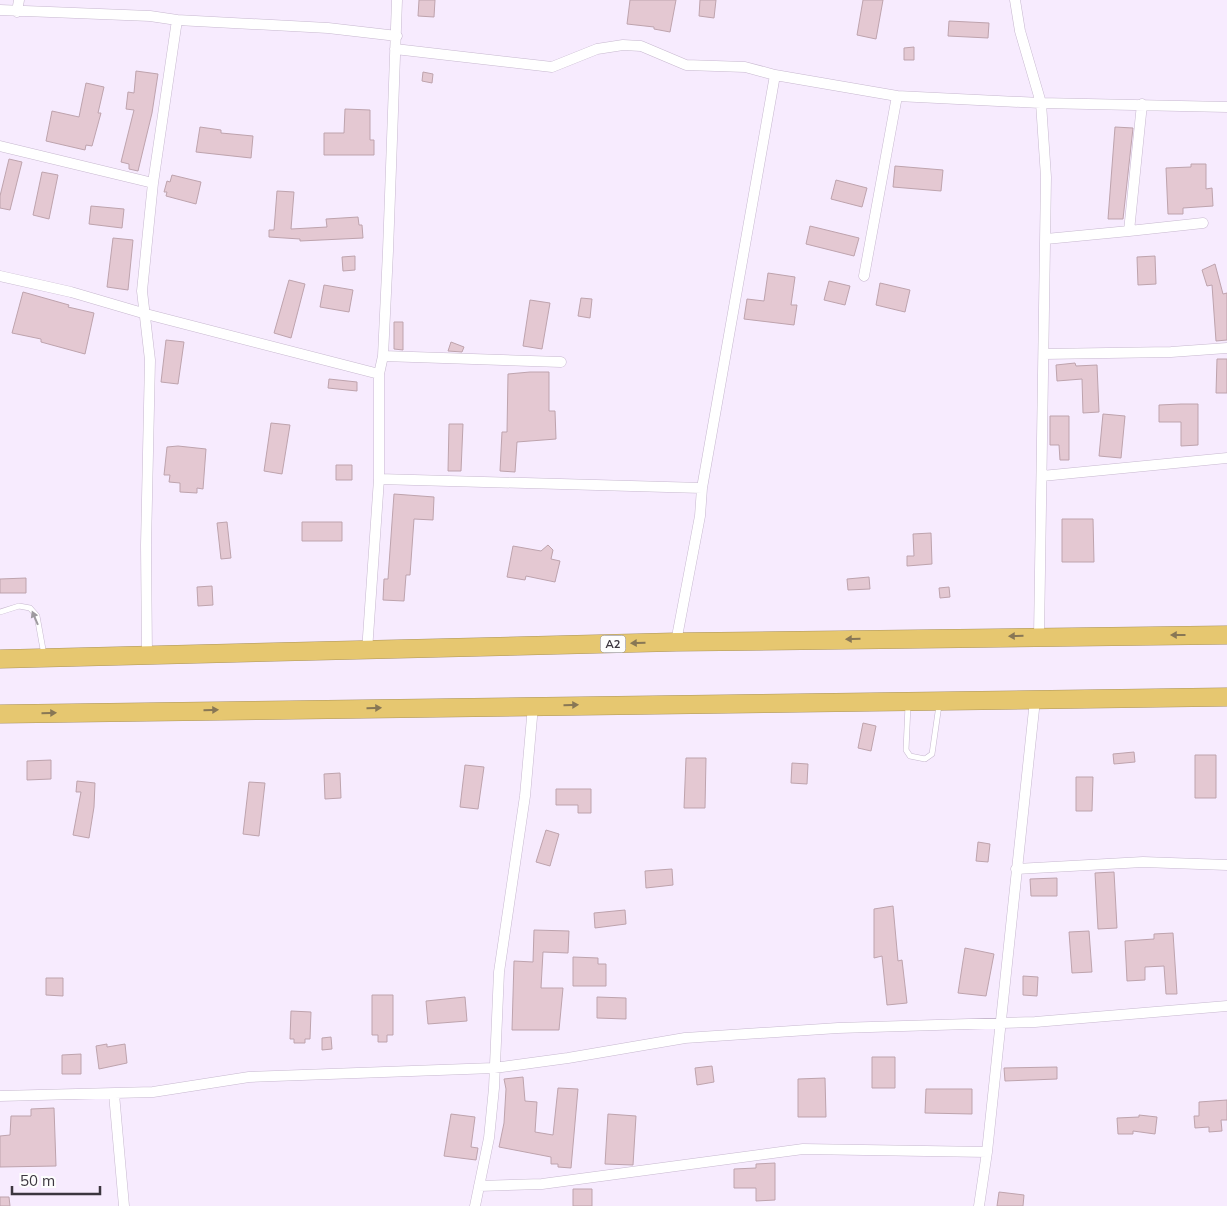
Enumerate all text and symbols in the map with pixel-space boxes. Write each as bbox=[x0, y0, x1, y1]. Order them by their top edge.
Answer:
one-way arrow bbox=[31, 610, 39, 625]
one-way arrow bbox=[1170, 631, 1186, 639]
one-way arrow bbox=[1008, 632, 1024, 640]
one-way arrow bbox=[845, 635, 861, 643]
road number: A2 bbox=[600, 636, 626, 652]
one-way arrow bbox=[630, 639, 646, 647]
one-way arrow bbox=[563, 701, 579, 709]
one-way arrow bbox=[366, 704, 382, 712]
one-way arrow bbox=[203, 706, 219, 714]
one-way arrow bbox=[41, 709, 57, 717]
scale bar bbox=[12, 1164, 100, 1196]
text: 50 m bbox=[20, 1171, 55, 1190]

